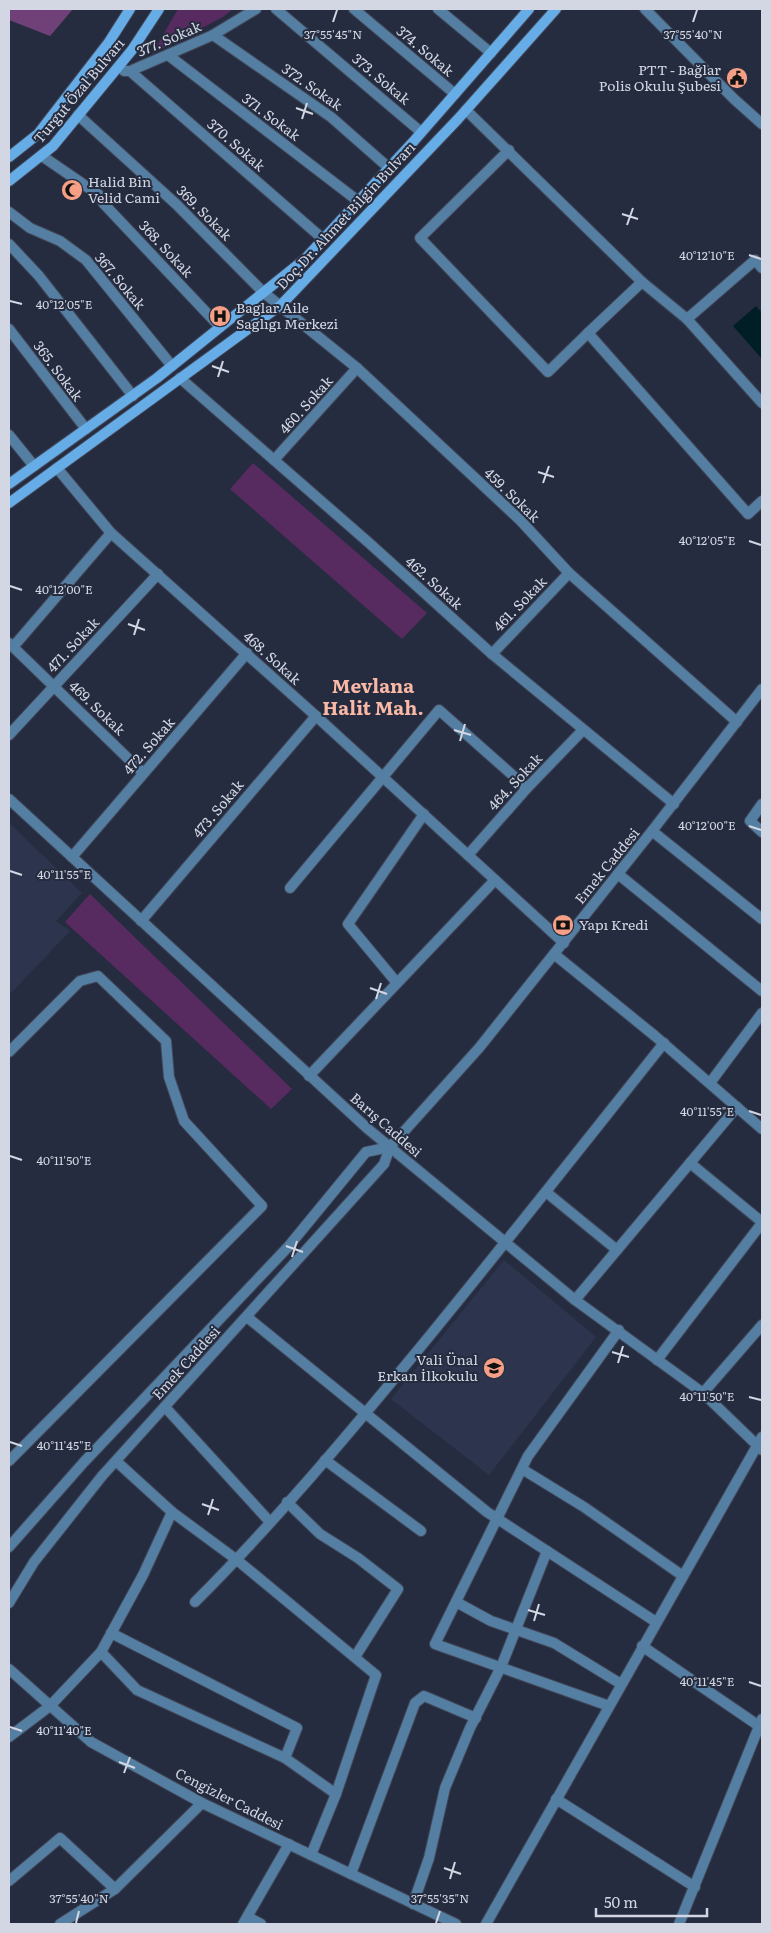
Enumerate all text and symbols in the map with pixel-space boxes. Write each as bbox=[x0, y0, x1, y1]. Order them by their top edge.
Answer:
street label: 377. Sokak bbox=[133, 15, 204, 61]
street label: 374. Sokak bbox=[393, 20, 459, 81]
text: 37°55'45"N bbox=[304, 25, 362, 43]
text: 37°55'40"N bbox=[663, 25, 723, 43]
street label: Turgut Özal Bulvarı bbox=[28, 33, 128, 147]
street label: 373. Sokak bbox=[348, 48, 415, 109]
street label: 372. Sokak bbox=[278, 58, 347, 115]
place label: PTT - Bağlar Polis Okulu Şubesi bbox=[599, 59, 721, 95]
public building icon: PTT - Bağlar Polis Okulu Şubesi bbox=[725, 66, 749, 90]
street label: 371. Sokak bbox=[238, 88, 305, 145]
street label: 370. Sokak bbox=[203, 113, 270, 175]
street label: Doç.Dr. Ahmet Bilgin Bulvarı bbox=[271, 137, 419, 294]
place label: Halid Bin Velid Cami bbox=[88, 171, 160, 207]
mosque icon: Halid Bin Velid Cami bbox=[60, 178, 84, 202]
street label: 369. Sokak bbox=[173, 180, 237, 245]
street label: 368. Sokak bbox=[135, 215, 199, 282]
text: 40°12'10"E bbox=[679, 246, 735, 264]
street label: 367. Sokak bbox=[91, 247, 151, 314]
text: 40°12'05"E bbox=[36, 295, 93, 313]
place label: Baglar Aile Saglıgı Merkezi bbox=[236, 297, 339, 333]
hospital icon: Baglar Aile Saglıgı Merkezi bbox=[208, 304, 232, 328]
street label: 365. Sokak bbox=[30, 336, 88, 405]
street label: 460. Sokak bbox=[274, 371, 337, 438]
street label: 459. Sokak bbox=[480, 463, 545, 526]
text: 40°12'05"E bbox=[679, 531, 736, 549]
street label: 462. Sokak bbox=[402, 551, 468, 614]
street label: 461. Sokak bbox=[488, 571, 551, 635]
text: 40°12'00"E bbox=[35, 580, 93, 598]
street label: 471. Sokak bbox=[42, 612, 103, 676]
street label: 468. Sokak bbox=[239, 626, 306, 689]
district label: Mevlana Halit Mah. bbox=[322, 671, 424, 721]
street label: 469. Sokak bbox=[65, 675, 131, 739]
street label: 472. Sokak bbox=[118, 712, 179, 778]
street label: 464. Sokak bbox=[483, 748, 546, 814]
street label: 473. Sokak bbox=[187, 775, 248, 842]
text: 40°12'00"E bbox=[678, 816, 736, 834]
street label: Emek Caddesi bbox=[569, 823, 643, 908]
text: 40°11'55"E bbox=[37, 865, 91, 883]
bank icon: Yapı Kredi bbox=[551, 913, 575, 937]
place label: Yapı Kredi bbox=[579, 914, 649, 934]
street label: Barış Caddesi bbox=[346, 1087, 427, 1161]
text: 40°11'55"E bbox=[680, 1102, 734, 1120]
text: 40°11'50"E bbox=[36, 1151, 92, 1169]
street label: Emek Caddesi bbox=[147, 1321, 224, 1404]
place label: Vali Ünal Erkan İlkokulu bbox=[377, 1349, 478, 1385]
school or university icon: Vali Ünal Erkan İlkokulu bbox=[482, 1356, 506, 1380]
text: 40°11'50"E bbox=[679, 1387, 735, 1405]
text: 40°11'45"E bbox=[37, 1436, 92, 1454]
text: 40°11'45"E bbox=[680, 1672, 735, 1690]
text: 40°11'40"E bbox=[36, 1721, 92, 1739]
street label: Cengizler Caddesi bbox=[172, 1762, 287, 1834]
scale bar bbox=[596, 1886, 707, 1918]
text: 37°55'40"N bbox=[49, 1889, 109, 1907]
text: 37°55'35"N bbox=[411, 1889, 469, 1907]
text: 50 m bbox=[604, 1890, 638, 1913]

